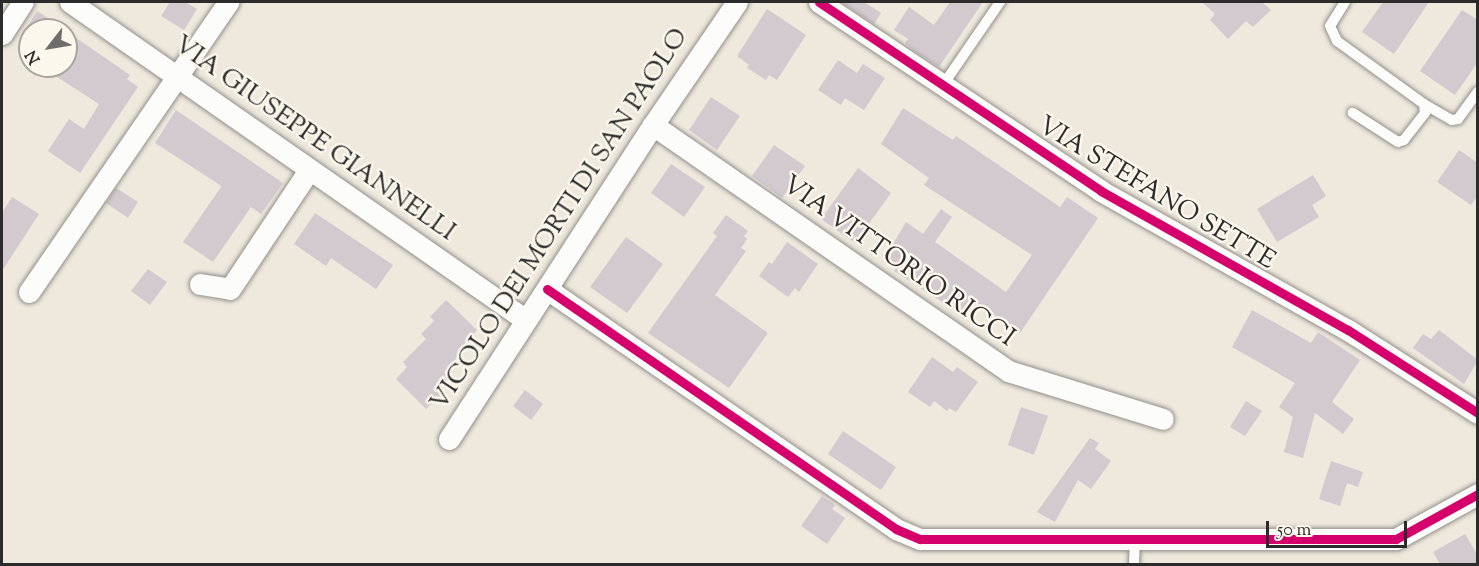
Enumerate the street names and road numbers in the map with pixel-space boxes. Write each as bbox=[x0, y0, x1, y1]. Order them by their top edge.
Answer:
street label: VICOLO DEI MORTI DI SAN PAOLO bbox=[424, 23, 696, 417]
street label: VIA GIUSEPPE GIANNELLI bbox=[167, 30, 461, 248]
street label: VIA STEFANO SETTE bbox=[1032, 111, 1280, 277]
street label: VIA VITTORIO RICCI bbox=[776, 170, 1020, 354]

